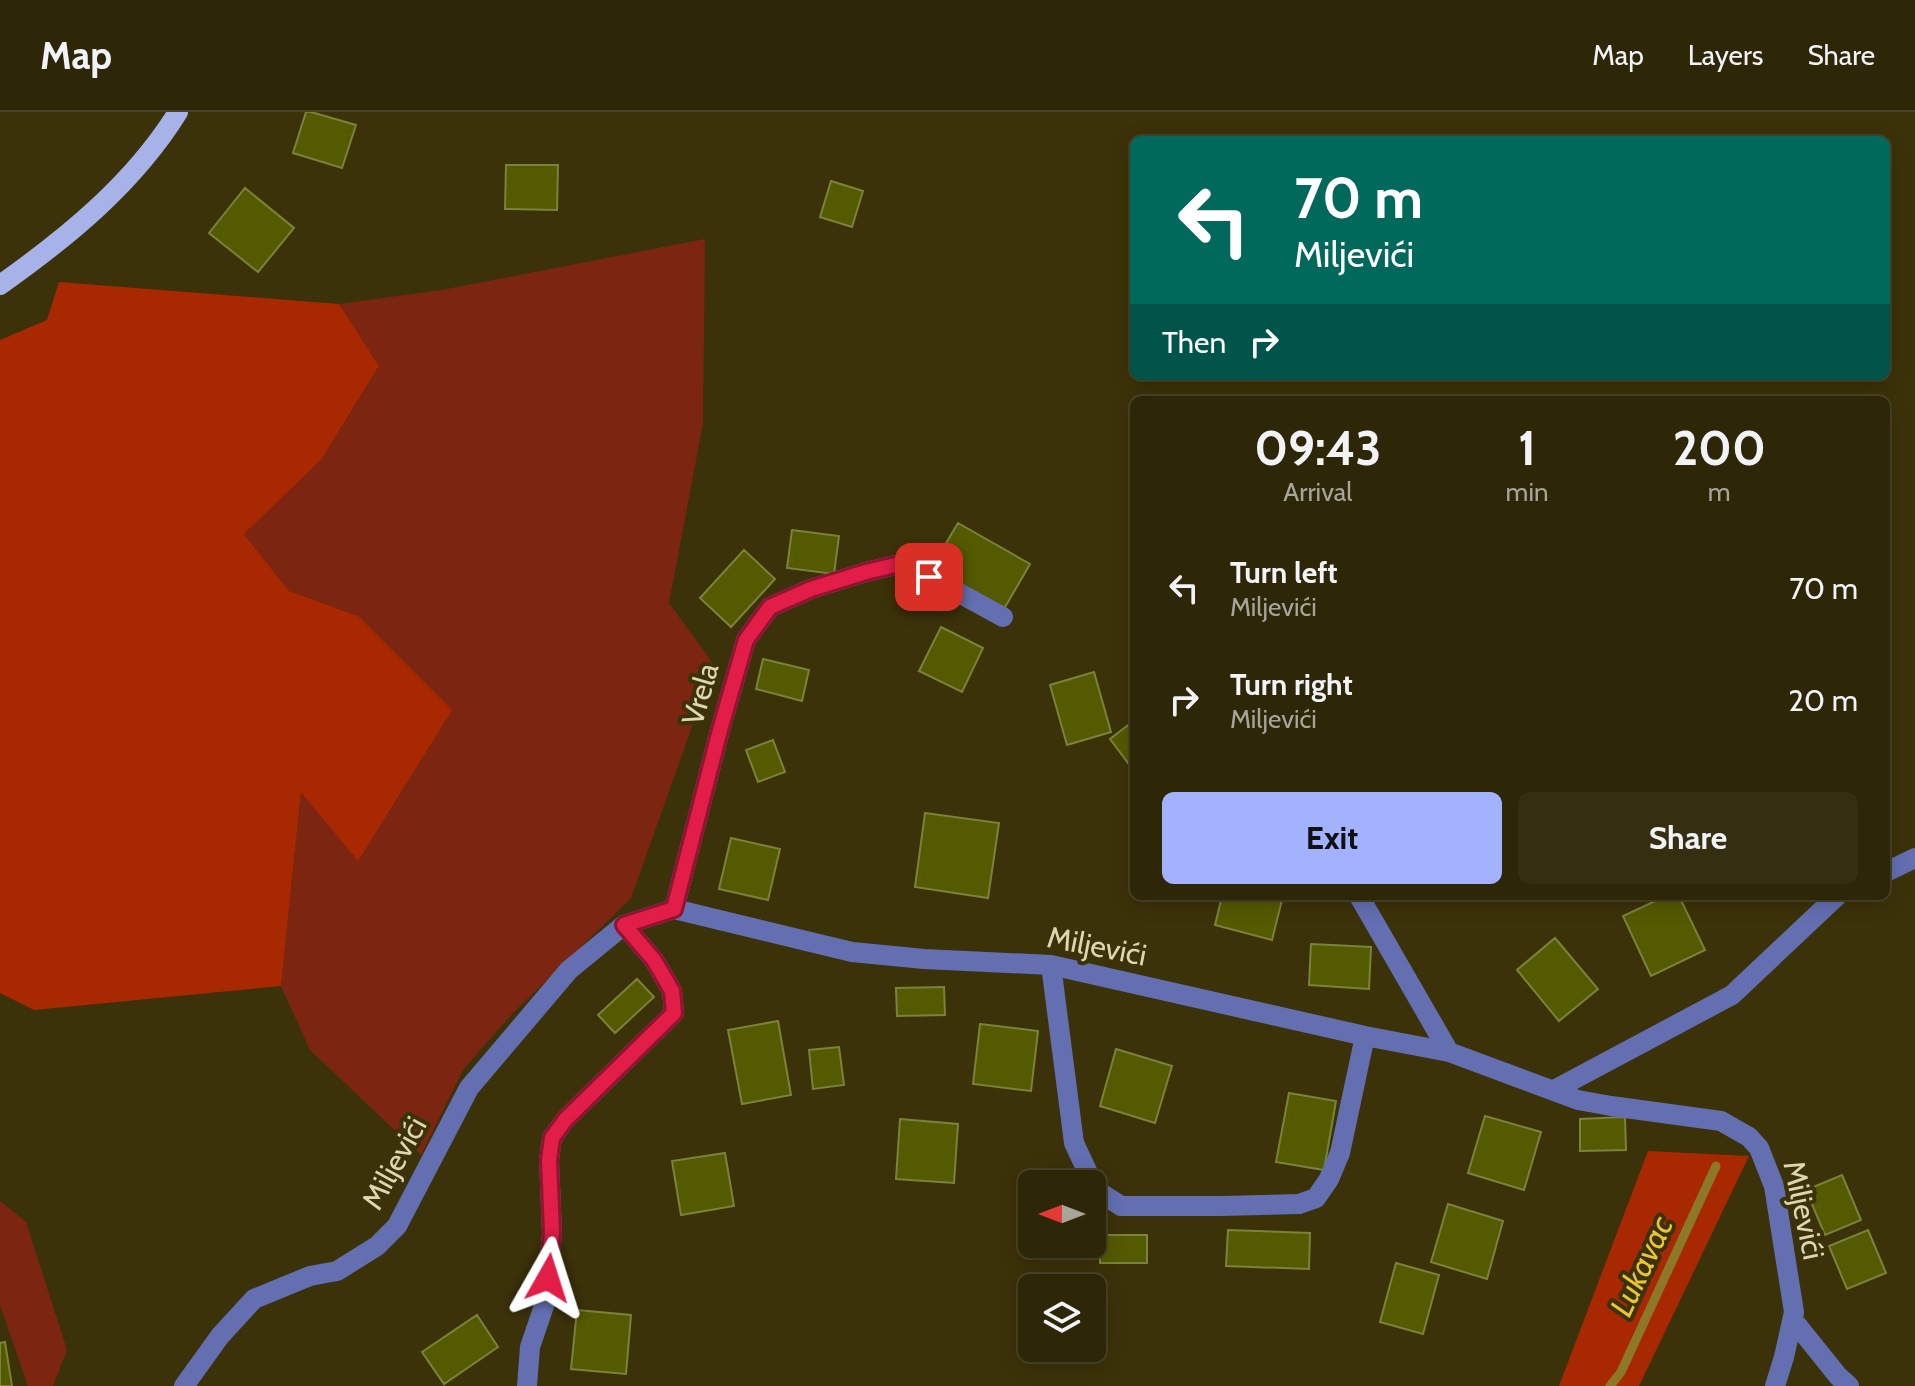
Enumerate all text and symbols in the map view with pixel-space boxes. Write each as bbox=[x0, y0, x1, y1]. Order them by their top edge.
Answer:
text: Map bbox=[40, 32, 112, 79]
text: Map bbox=[1592, 38, 1644, 72]
text: Layers bbox=[1688, 38, 1763, 72]
text: Share bbox=[1807, 38, 1875, 72]
text: 70 m bbox=[1294, 164, 1423, 232]
icon: left bbox=[1162, 168, 1266, 272]
text: Miljevići bbox=[1294, 232, 1414, 276]
icon: right bbox=[1242, 320, 1286, 364]
text: Then bbox=[1162, 324, 1226, 361]
text: 09:43 bbox=[1254, 419, 1381, 477]
text: 1 bbox=[1518, 419, 1536, 477]
text: 200 bbox=[1673, 419, 1766, 477]
text: Arrival bbox=[1283, 476, 1352, 508]
text: min bbox=[1506, 476, 1548, 508]
text: m bbox=[1708, 476, 1731, 508]
pin bbox=[895, 543, 963, 611]
text: Turn left bbox=[1230, 554, 1338, 591]
icon: arrive bbox=[907, 555, 951, 599]
icon: left bbox=[1162, 566, 1206, 610]
text: 70 m bbox=[1789, 570, 1858, 607]
text: Miljevići bbox=[1230, 591, 1317, 623]
street label: Vrela bbox=[674, 658, 727, 729]
text: Turn right bbox=[1230, 666, 1353, 703]
icon: right bbox=[1162, 678, 1206, 722]
text: 20 m bbox=[1788, 682, 1858, 719]
text: Miljevići bbox=[1230, 703, 1317, 735]
button: Exit bbox=[1162, 792, 1502, 884]
button: Share bbox=[1518, 792, 1858, 884]
street label: Miljevići bbox=[1044, 918, 1150, 974]
street label: Miljevići bbox=[354, 1110, 434, 1216]
street label: Miljevići bbox=[1775, 1157, 1833, 1263]
north arrow bbox=[1018, 1170, 1106, 1258]
map controls bbox=[1018, 1170, 1106, 1362]
water label: Lukavac bbox=[1601, 1209, 1681, 1322]
position arrow bbox=[506, 1236, 590, 1320]
button: layers bbox=[1018, 1274, 1106, 1362]

